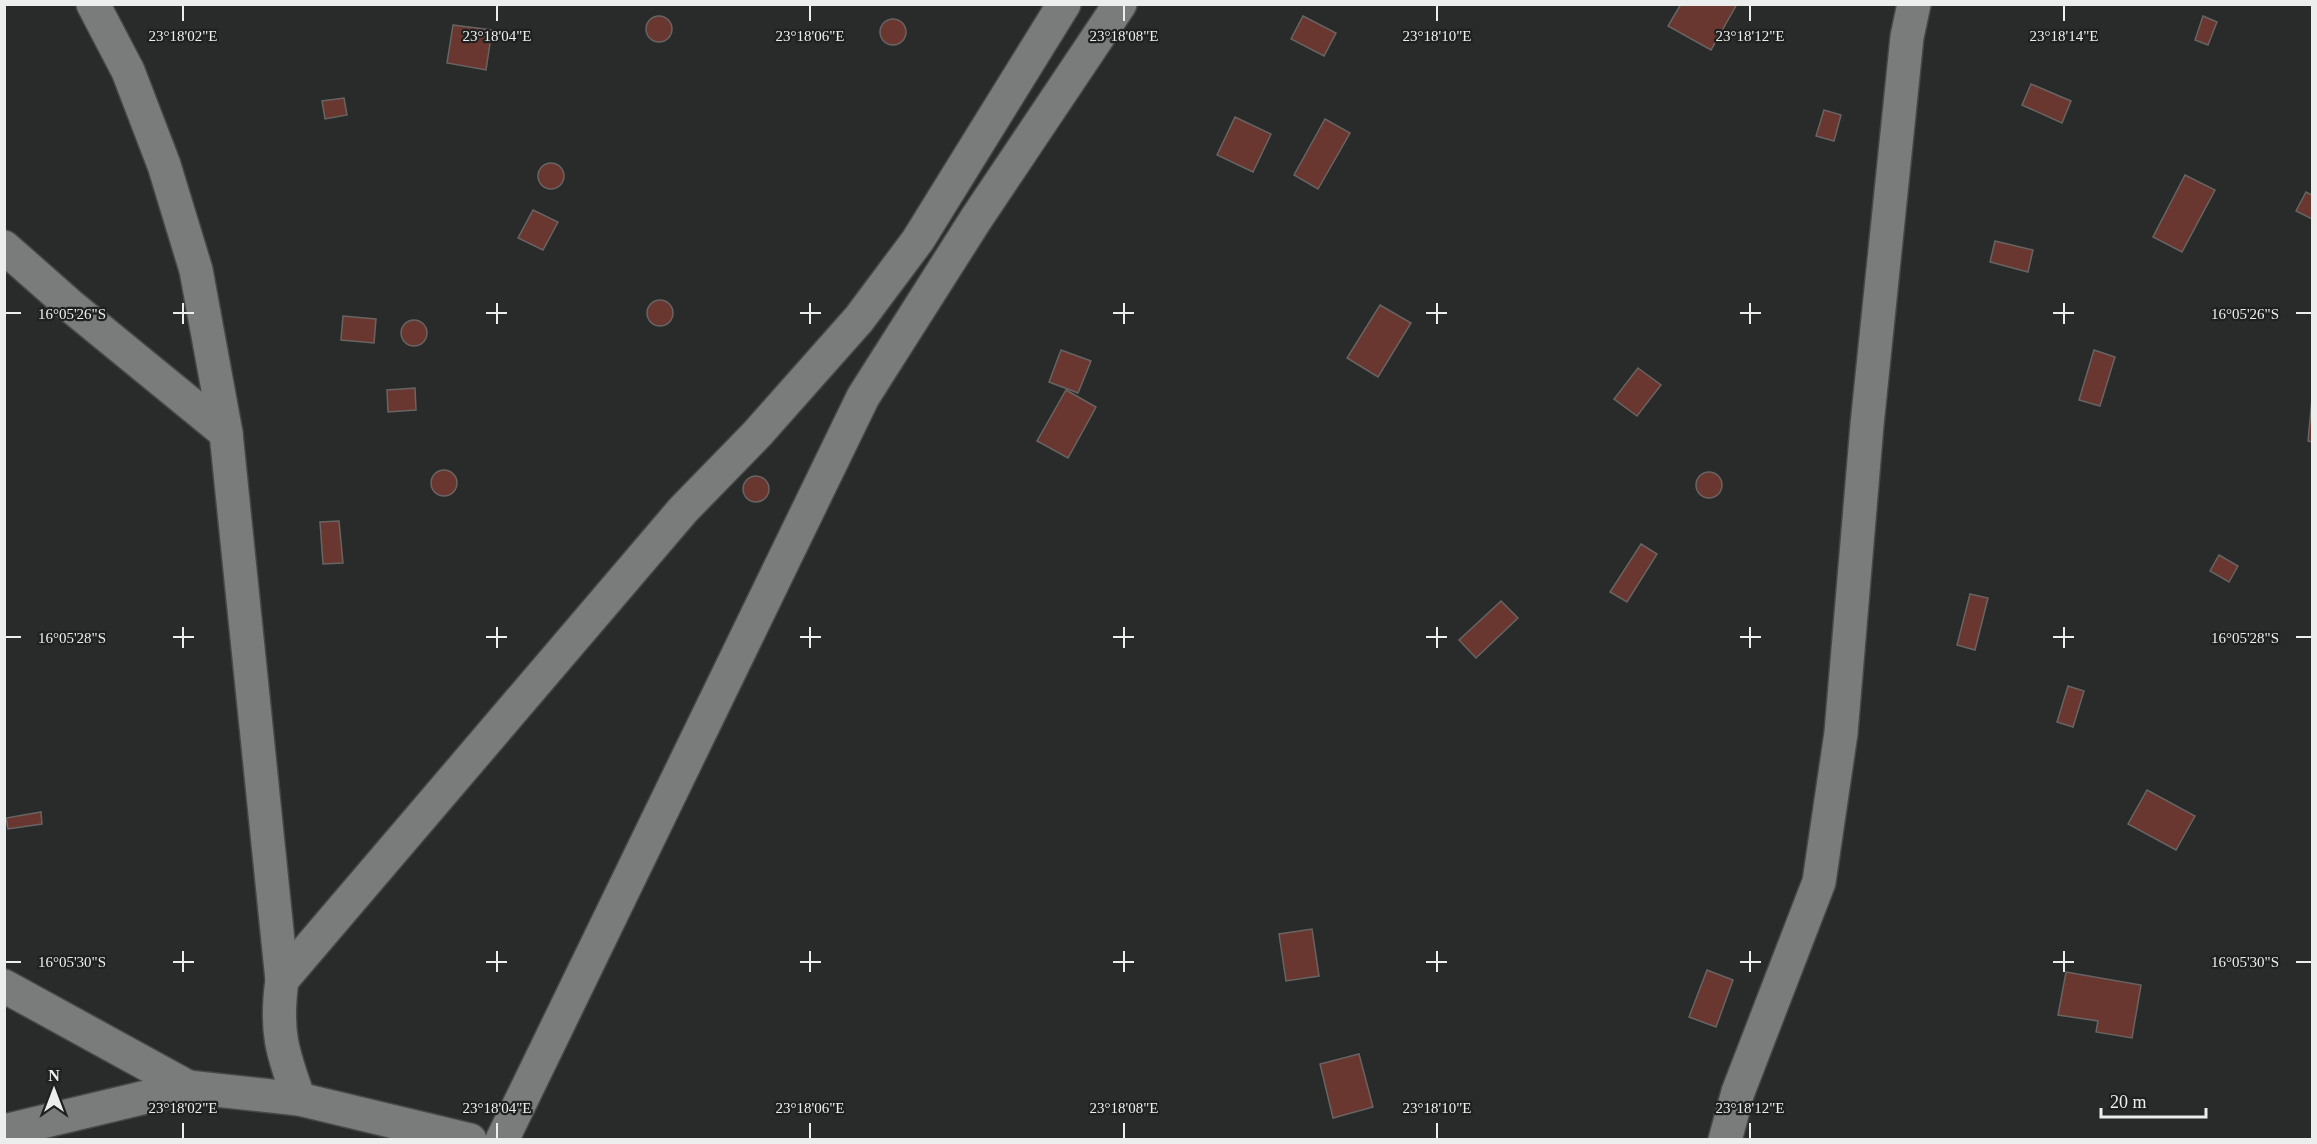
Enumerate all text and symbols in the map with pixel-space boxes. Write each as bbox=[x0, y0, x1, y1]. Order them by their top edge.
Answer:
text: 23°18'02"E bbox=[149, 28, 218, 44]
text: 23°18'04"E bbox=[463, 28, 532, 44]
text: 23°18'06"E bbox=[776, 28, 845, 44]
text: 23°18'08"E bbox=[1090, 28, 1159, 44]
text: 23°18'10"E bbox=[1403, 28, 1472, 44]
text: 23°18'12"E bbox=[1716, 28, 1785, 44]
text: 23°18'14"E bbox=[2030, 28, 2099, 44]
text: 16°05'26"S bbox=[38, 306, 106, 322]
text: 16°05'26"S bbox=[2211, 306, 2279, 322]
text: 16°05'28"S bbox=[38, 630, 106, 646]
text: 16°05'28"S bbox=[2211, 630, 2279, 646]
text: 16°05'30"S bbox=[38, 954, 106, 970]
text: 16°05'30"S bbox=[2211, 954, 2279, 970]
north arrow bbox=[24, 1060, 84, 1120]
text: N bbox=[48, 1067, 60, 1084]
scale bar bbox=[2101, 1081, 2206, 1119]
text: 20 m bbox=[2110, 1092, 2147, 1112]
text: 23°18'02"E bbox=[149, 1100, 218, 1116]
text: 23°18'04"E bbox=[463, 1100, 532, 1116]
text: 23°18'06"E bbox=[776, 1100, 845, 1116]
text: 23°18'08"E bbox=[1090, 1100, 1159, 1116]
text: 23°18'10"E bbox=[1403, 1100, 1472, 1116]
text: 23°18'12"E bbox=[1716, 1100, 1785, 1116]

